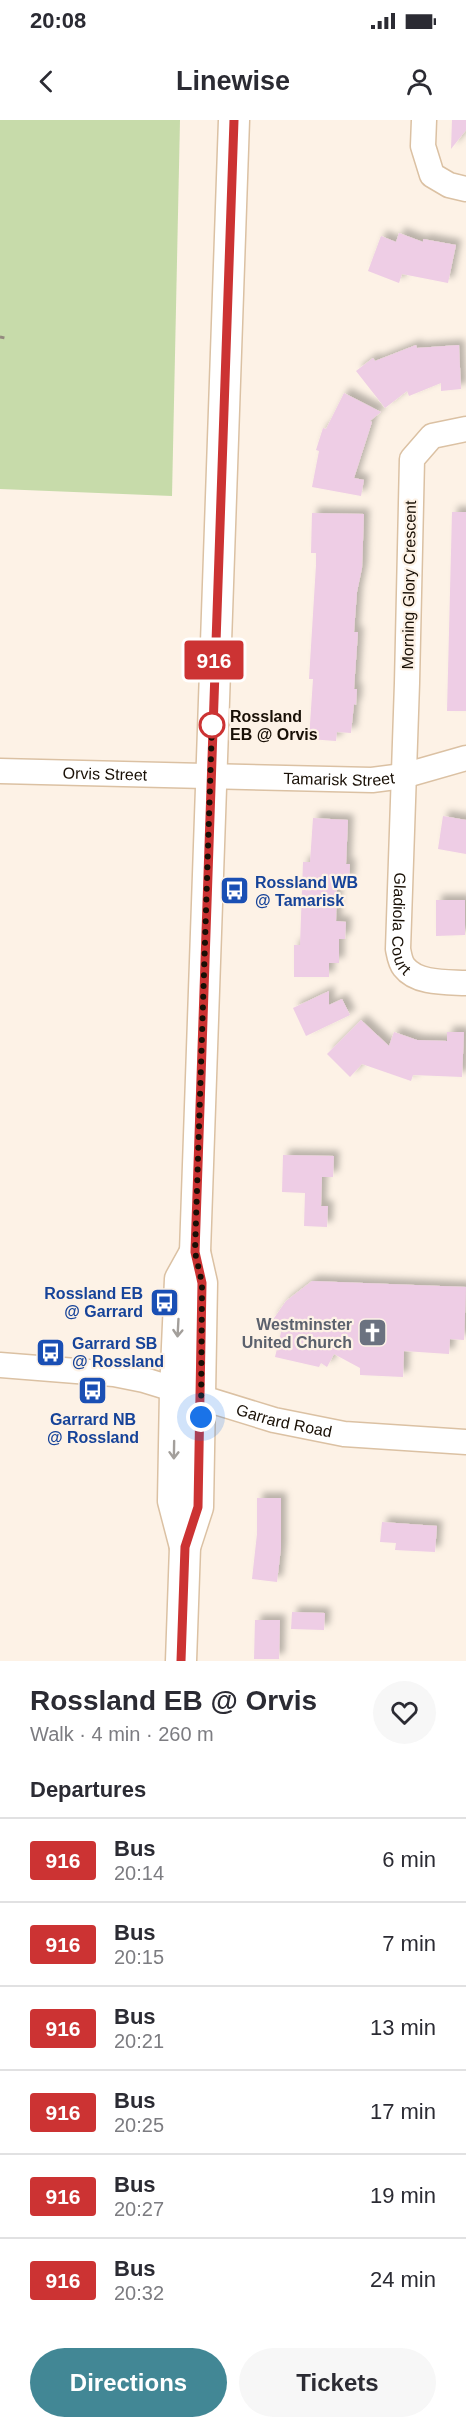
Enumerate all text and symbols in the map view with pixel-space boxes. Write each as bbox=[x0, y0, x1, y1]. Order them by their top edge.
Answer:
text: 20:08 bbox=[30, 8, 86, 33]
icon: back bbox=[30, 65, 63, 98]
icon: person bbox=[403, 65, 436, 98]
text: Linewise bbox=[176, 66, 290, 96]
street label: Morning Glory Crescent bbox=[399, 500, 419, 670]
line badge: 916 bbox=[180, 640, 248, 680]
text: 916 bbox=[196, 649, 232, 672]
place label: Rossland EB @ Orvis bbox=[230, 708, 318, 743]
marker: Rossland EB @ Orvis bbox=[199, 712, 225, 738]
street label: Orvis Street bbox=[63, 764, 148, 783]
street label: Tamarisk Street bbox=[283, 769, 396, 789]
street label: Gladiola Court bbox=[389, 872, 415, 978]
place label: Rossland WB @ Tamarisk bbox=[255, 874, 358, 909]
bus stop icon: Rossland WB @ Tamarisk bbox=[218, 875, 250, 907]
place label: Rossland EB @ Garrard bbox=[44, 1285, 143, 1320]
bus stop icon: Rossland EB @ Garrard bbox=[148, 1286, 180, 1318]
place label: Westminster United Church bbox=[242, 1316, 352, 1351]
church icon: Westminster United Church bbox=[357, 1317, 389, 1349]
one-way arrow bbox=[172, 1318, 183, 1338]
place label: Garrard SB @ Rossland bbox=[72, 1335, 164, 1370]
bus stop icon: Garrard SB @ Rossland bbox=[35, 1336, 67, 1368]
bus stop icon: Garrard NB @ Rossland bbox=[77, 1375, 109, 1407]
street label: Garrard Road bbox=[234, 1400, 334, 1440]
your location bbox=[186, 1402, 216, 1432]
place label: Garrard NB @ Rossland bbox=[47, 1411, 139, 1446]
one-way arrow bbox=[168, 1439, 180, 1459]
button: heart bbox=[373, 1681, 436, 1744]
text: Rossland EB @ Orvis bbox=[30, 1685, 317, 1716]
text: Walk · 4 min · 260 m bbox=[30, 1723, 214, 1745]
text: Departures bbox=[30, 1777, 146, 1802]
text: Bus bbox=[114, 1836, 156, 1861]
text: 6 min bbox=[382, 1847, 436, 1872]
text: 916 bbox=[45, 1849, 81, 1872]
text: 20:14 bbox=[114, 1862, 164, 1884]
text: Bus bbox=[114, 1920, 156, 1945]
text: 7 min bbox=[382, 1931, 436, 1956]
text: 916 bbox=[45, 1933, 81, 1956]
text: 20:15 bbox=[114, 1946, 164, 1968]
text: Bus bbox=[114, 2004, 156, 2029]
text: 13 min bbox=[370, 2015, 436, 2040]
text: 916 bbox=[45, 2017, 81, 2040]
text: 20:21 bbox=[114, 2030, 164, 2052]
text: Bus bbox=[114, 2088, 156, 2113]
text: 17 min bbox=[370, 2099, 436, 2124]
text: 916 bbox=[45, 2101, 81, 2124]
text: 20:25 bbox=[114, 2114, 164, 2136]
text: Bus bbox=[114, 2172, 156, 2197]
text: 19 min bbox=[370, 2183, 436, 2208]
text: 916 bbox=[45, 2185, 81, 2208]
text: 20:27 bbox=[114, 2198, 164, 2220]
text: Bus bbox=[114, 2256, 156, 2281]
text: 24 min bbox=[370, 2267, 436, 2292]
text: 916 bbox=[45, 2269, 81, 2292]
text: 20:32 bbox=[114, 2282, 164, 2304]
button: Directions bbox=[30, 2348, 227, 2417]
button: Tickets bbox=[239, 2348, 436, 2417]

